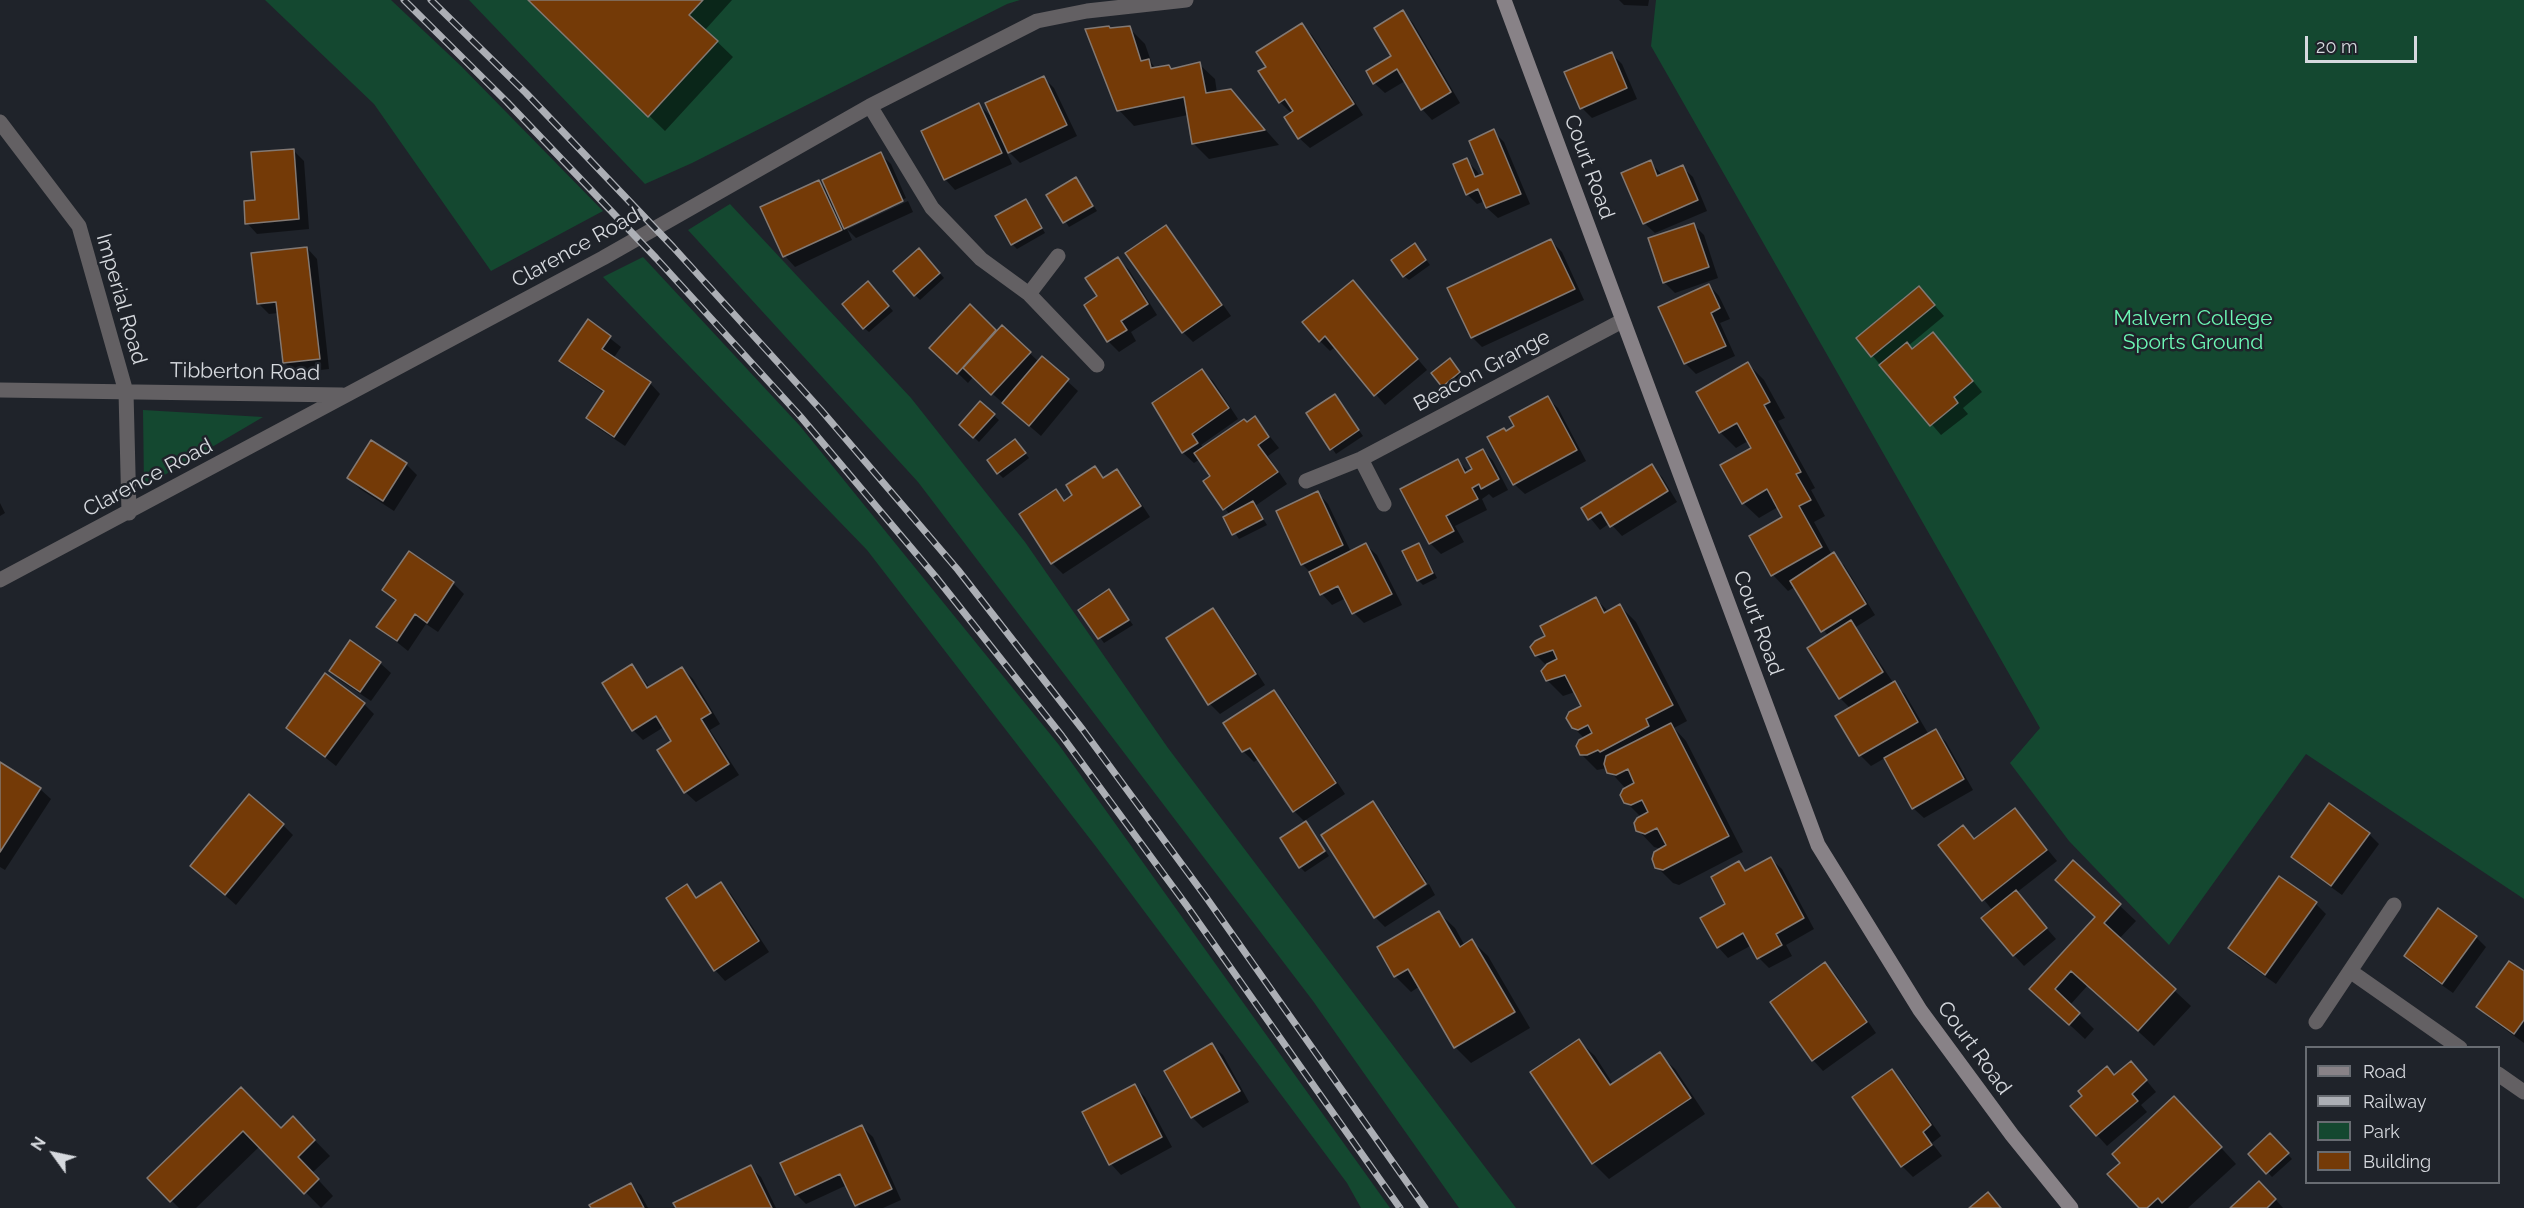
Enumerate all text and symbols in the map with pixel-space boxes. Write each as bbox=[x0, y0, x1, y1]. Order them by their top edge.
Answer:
scale bar bbox=[2308, 24, 2420, 62]
text: 20 m bbox=[2316, 36, 2358, 57]
street label: Court Road bbox=[1558, 111, 1620, 223]
street label: Clarence Road bbox=[508, 202, 644, 294]
street label: Imperial Road bbox=[90, 231, 152, 367]
park label: Malvern College Sports Ground bbox=[2113, 306, 2273, 356]
street label: Beacon Grange bbox=[1410, 325, 1554, 417]
street label: Tibberton Road bbox=[170, 358, 320, 386]
street label: Clarence Road bbox=[79, 433, 217, 523]
street label: Court Road bbox=[1727, 567, 1789, 679]
street label: Court Road bbox=[1932, 996, 2016, 1100]
legend bbox=[2305, 1046, 2500, 1184]
text: Road bbox=[2363, 1061, 2406, 1082]
text: Railway bbox=[2363, 1091, 2427, 1112]
text: Park bbox=[2363, 1121, 2400, 1142]
north arrow bbox=[24, 1124, 84, 1184]
text: N bbox=[27, 1134, 50, 1154]
text: Building bbox=[2363, 1151, 2431, 1172]

